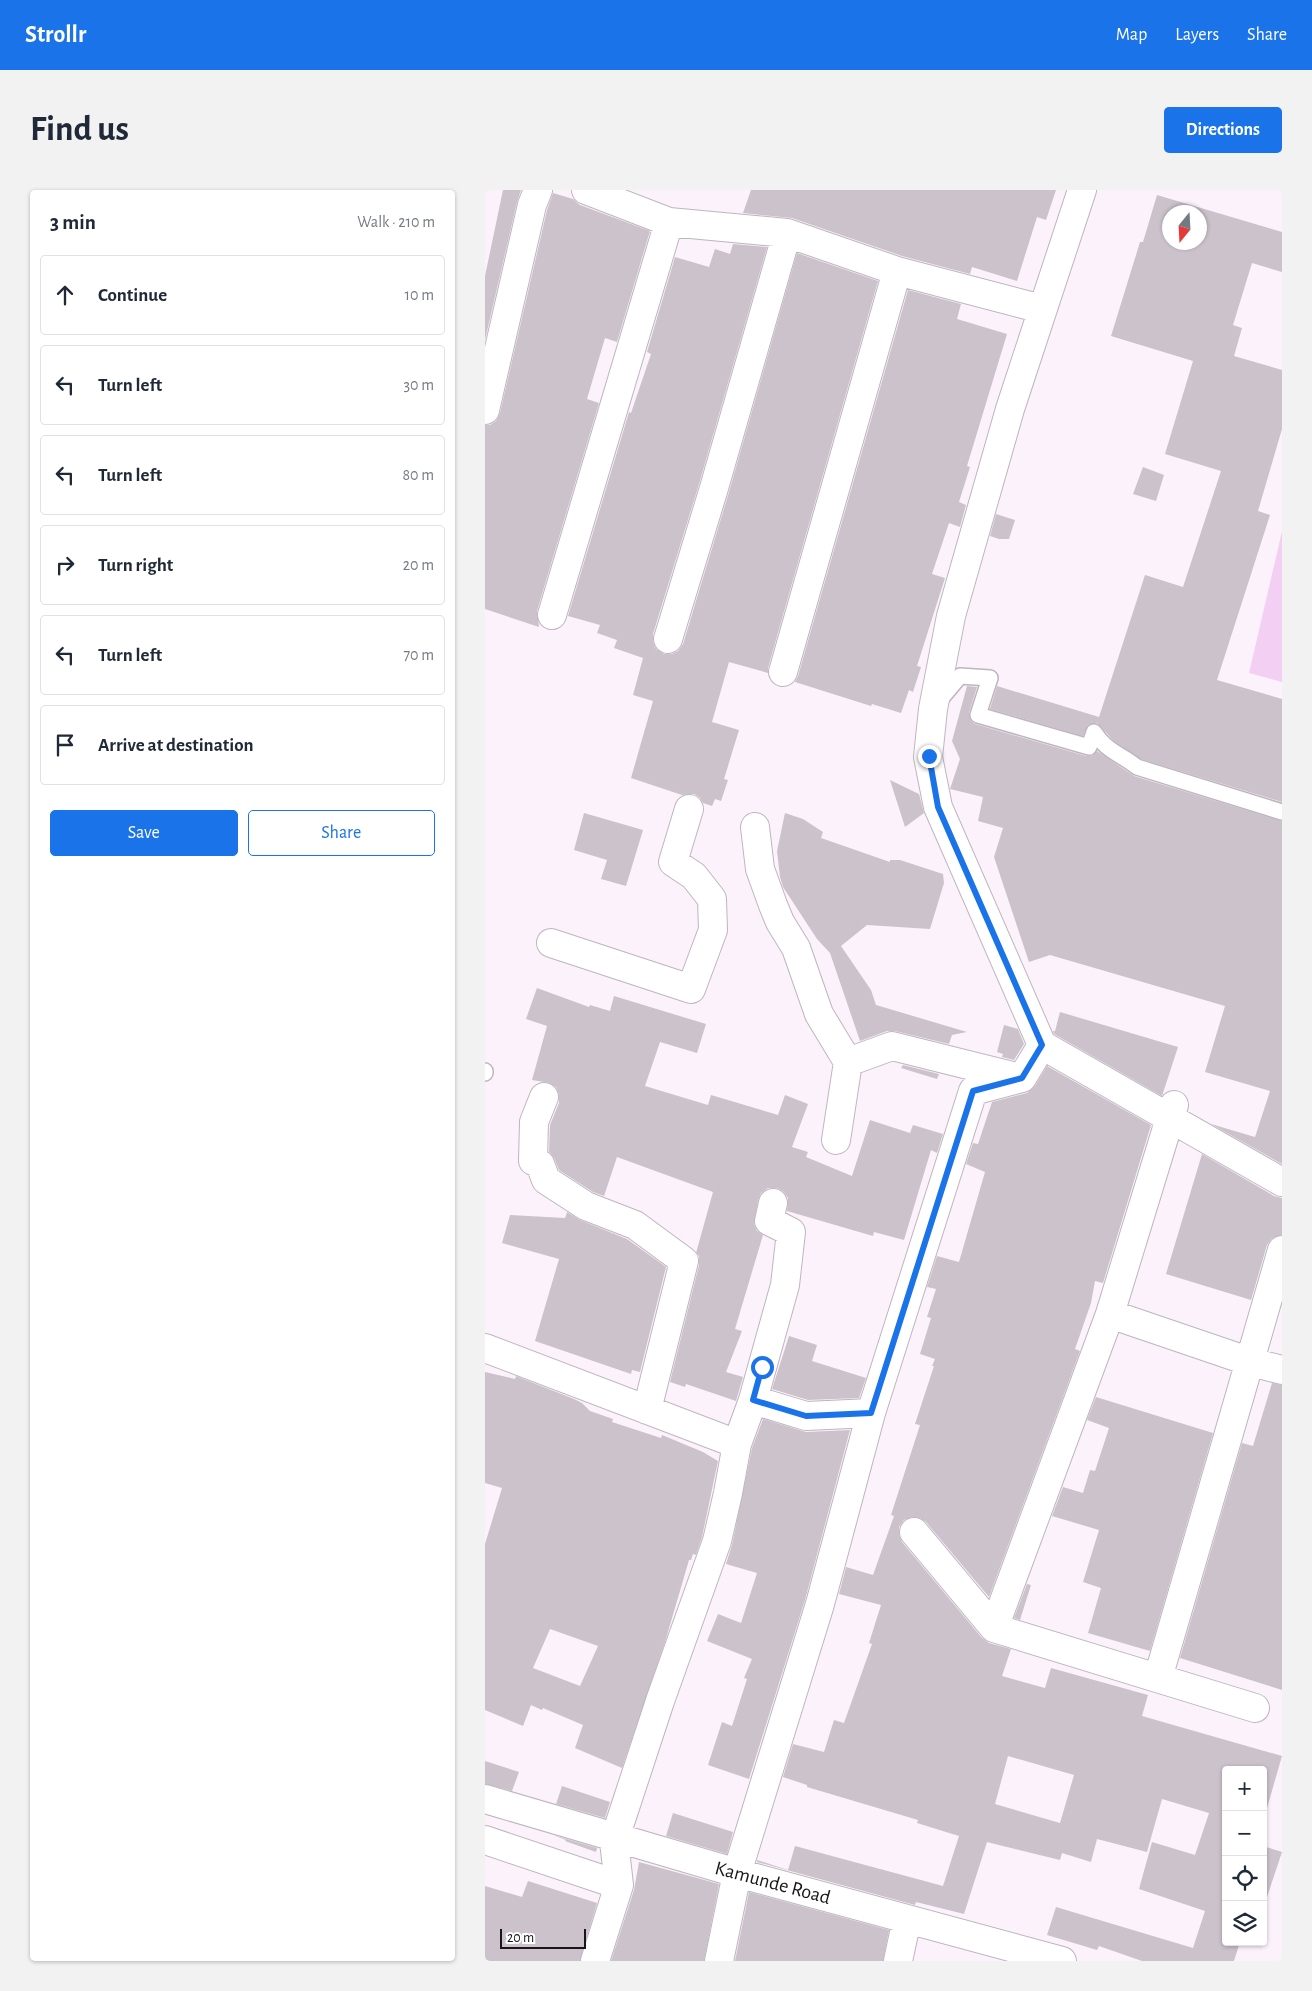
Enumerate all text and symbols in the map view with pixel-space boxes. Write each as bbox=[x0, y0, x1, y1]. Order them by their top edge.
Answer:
text: Strollr bbox=[25, 23, 86, 47]
text: Map bbox=[1116, 26, 1147, 44]
text: Layers bbox=[1175, 26, 1219, 44]
text: Share bbox=[1247, 26, 1287, 44]
button: Directions bbox=[1164, 107, 1282, 153]
text: Find us bbox=[30, 112, 129, 147]
north arrow bbox=[1162, 205, 1207, 250]
text: 3 min bbox=[50, 212, 96, 233]
text: Walk · 210 m bbox=[357, 214, 435, 230]
icon: ahead bbox=[51, 281, 79, 309]
text: Continue bbox=[98, 286, 167, 305]
text: 10 m bbox=[405, 287, 434, 303]
icon: left bbox=[51, 371, 79, 399]
text: Turn left bbox=[98, 376, 162, 395]
text: 30 m bbox=[404, 377, 434, 393]
icon: left bbox=[51, 461, 79, 489]
text: Turn left bbox=[98, 466, 162, 485]
text: 80 m bbox=[403, 467, 434, 483]
icon: right bbox=[51, 551, 79, 579]
text: Turn right bbox=[98, 556, 173, 575]
text: 20 m bbox=[403, 557, 434, 573]
icon: left bbox=[51, 641, 79, 669]
text: Turn left bbox=[98, 646, 162, 665]
text: 70 m bbox=[403, 647, 434, 663]
icon: arrive bbox=[51, 731, 79, 759]
text: Arrive at destination bbox=[98, 736, 254, 755]
route end bbox=[918, 745, 941, 768]
button: Save bbox=[50, 810, 238, 856]
button: Share bbox=[248, 810, 435, 856]
route start bbox=[751, 1356, 774, 1379]
map controls bbox=[1222, 1766, 1267, 1946]
button: + bbox=[1222, 1766, 1267, 1811]
button: − bbox=[1222, 1811, 1267, 1856]
button: locate bbox=[1222, 1856, 1267, 1901]
street label: Kamunde Road bbox=[713, 1858, 833, 1908]
button: layers bbox=[1222, 1901, 1267, 1946]
scale bar bbox=[500, 1926, 586, 1949]
text: 20 m bbox=[507, 1931, 534, 1945]

